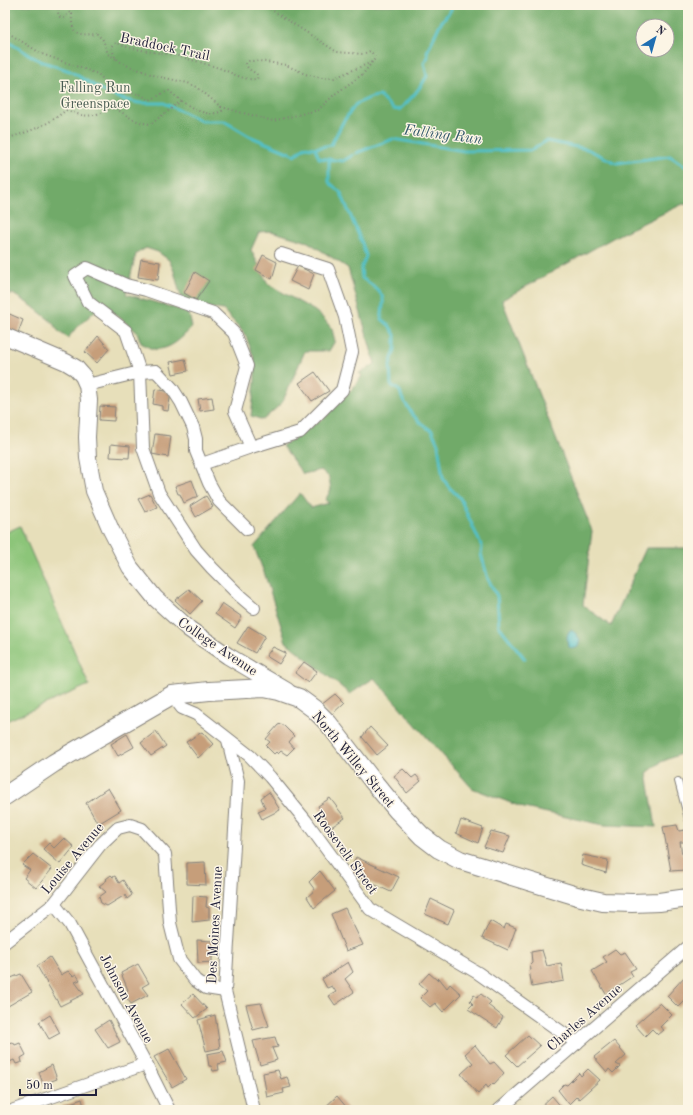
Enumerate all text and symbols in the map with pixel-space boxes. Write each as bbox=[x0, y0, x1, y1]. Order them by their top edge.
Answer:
north arrow bbox=[635, 18, 675, 58]
text: N bbox=[653, 24, 667, 38]
street label: Braddock Trail bbox=[119, 31, 211, 63]
park label: Falling Run Greenspace bbox=[60, 81, 131, 111]
water label: Falling Run bbox=[402, 123, 483, 148]
street label: College Avenue bbox=[175, 615, 260, 679]
street label: North Willey Street bbox=[309, 709, 397, 810]
street label: Roosevelt Street bbox=[310, 808, 380, 897]
street label: Louise Avenue bbox=[39, 820, 107, 897]
street label: Des Moines Avenue bbox=[205, 866, 225, 984]
street label: Johnson Avenue bbox=[97, 952, 155, 1045]
street label: Charles Avenue bbox=[544, 982, 625, 1054]
scale bar bbox=[20, 1071, 96, 1097]
text: 50 m bbox=[26, 1079, 53, 1092]

